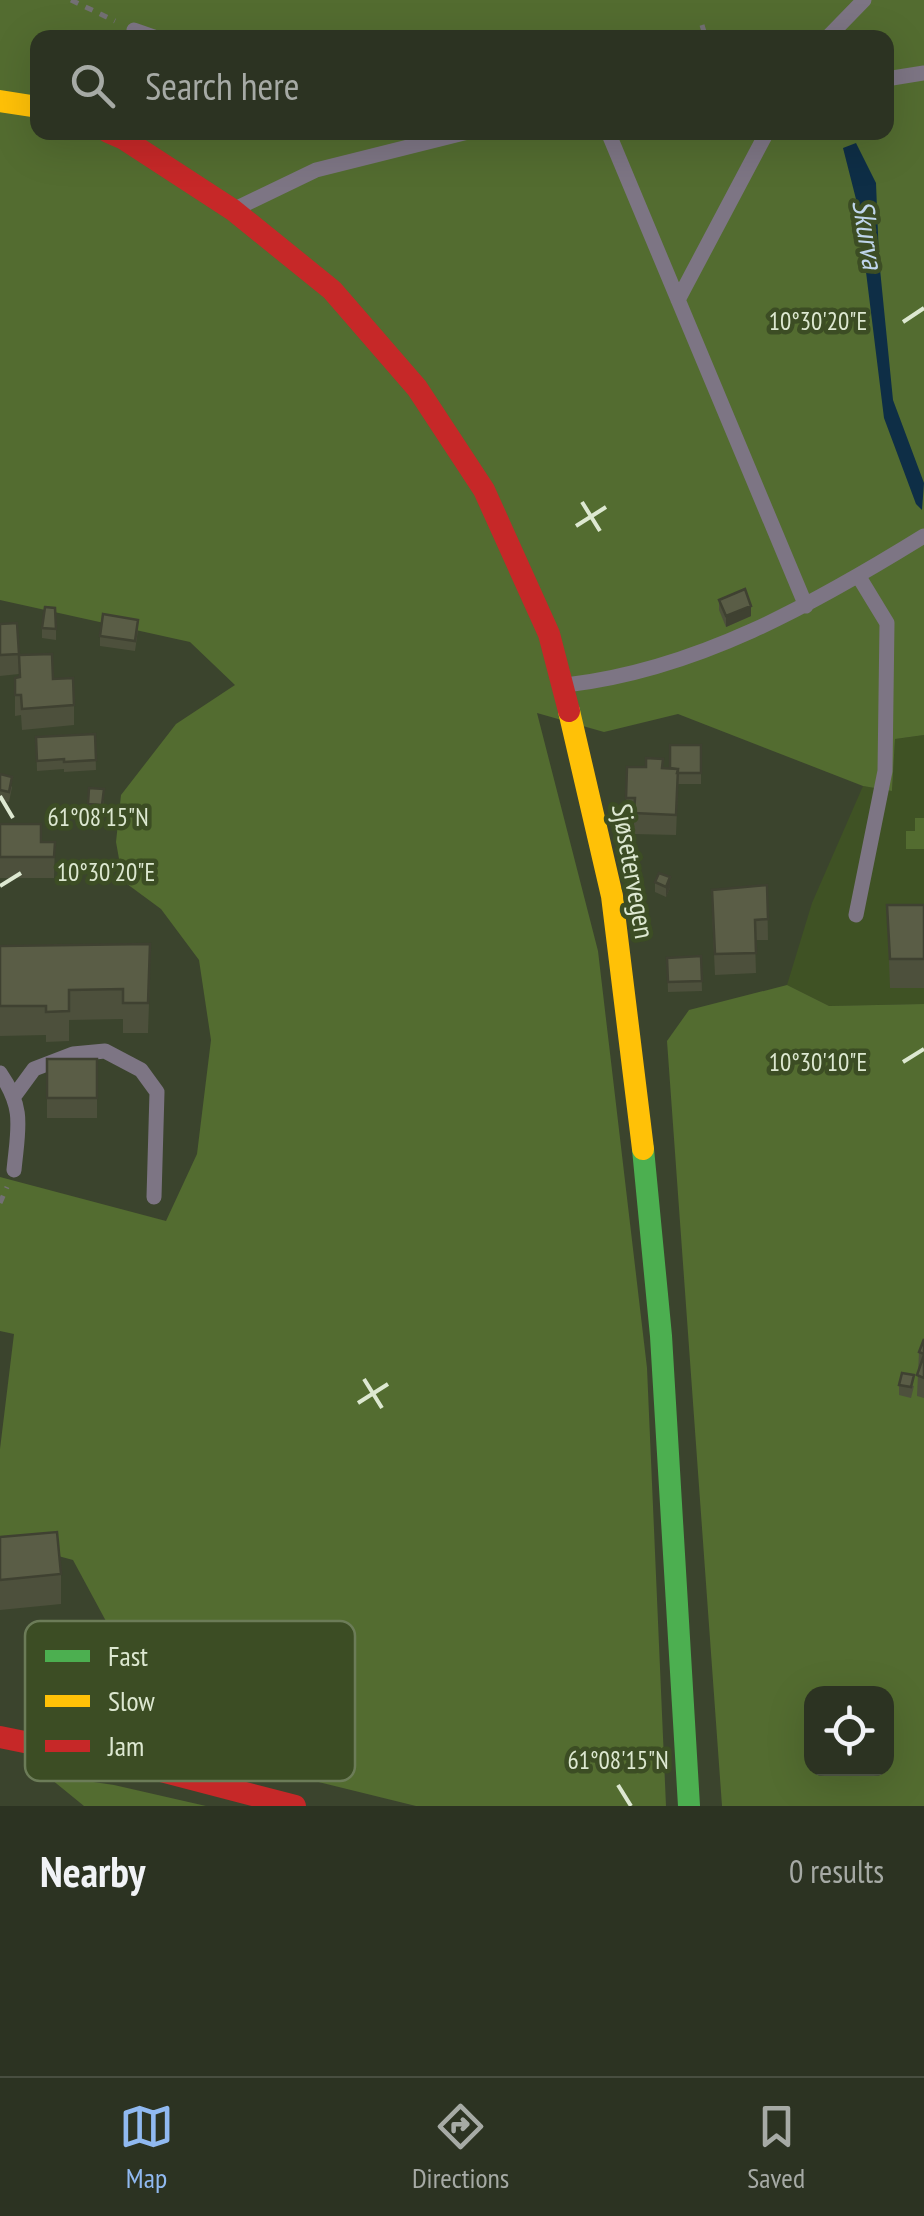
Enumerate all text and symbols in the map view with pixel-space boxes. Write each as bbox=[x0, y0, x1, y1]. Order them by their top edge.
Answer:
search box bbox=[30, 30, 894, 140]
icon: search bbox=[65, 58, 120, 113]
text: Search here bbox=[145, 61, 299, 110]
water label: Skurva bbox=[844, 197, 894, 273]
text: 10°30'20"E bbox=[769, 305, 867, 337]
text: 61°08'15"N bbox=[47, 801, 149, 833]
street label: Sjøsetervegen bbox=[604, 801, 664, 941]
text: 10°30'20"E bbox=[57, 856, 155, 888]
text: 10°30'10"E bbox=[769, 1046, 867, 1078]
legend bbox=[25, 1621, 355, 1781]
text: Fast bbox=[108, 1637, 148, 1674]
text: Slow bbox=[108, 1682, 155, 1719]
map controls bbox=[804, 1686, 894, 1776]
button: locate bbox=[804, 1686, 894, 1776]
text: Jam bbox=[107, 1727, 144, 1764]
text: 61°08'15"N bbox=[567, 1744, 669, 1776]
text: Nearby bbox=[40, 1844, 145, 1899]
text: 0 results bbox=[789, 1850, 884, 1892]
tab: Map bbox=[119, 2099, 174, 2196]
tab: Directions bbox=[412, 2099, 509, 2196]
tab: Saved bbox=[747, 2099, 805, 2196]

